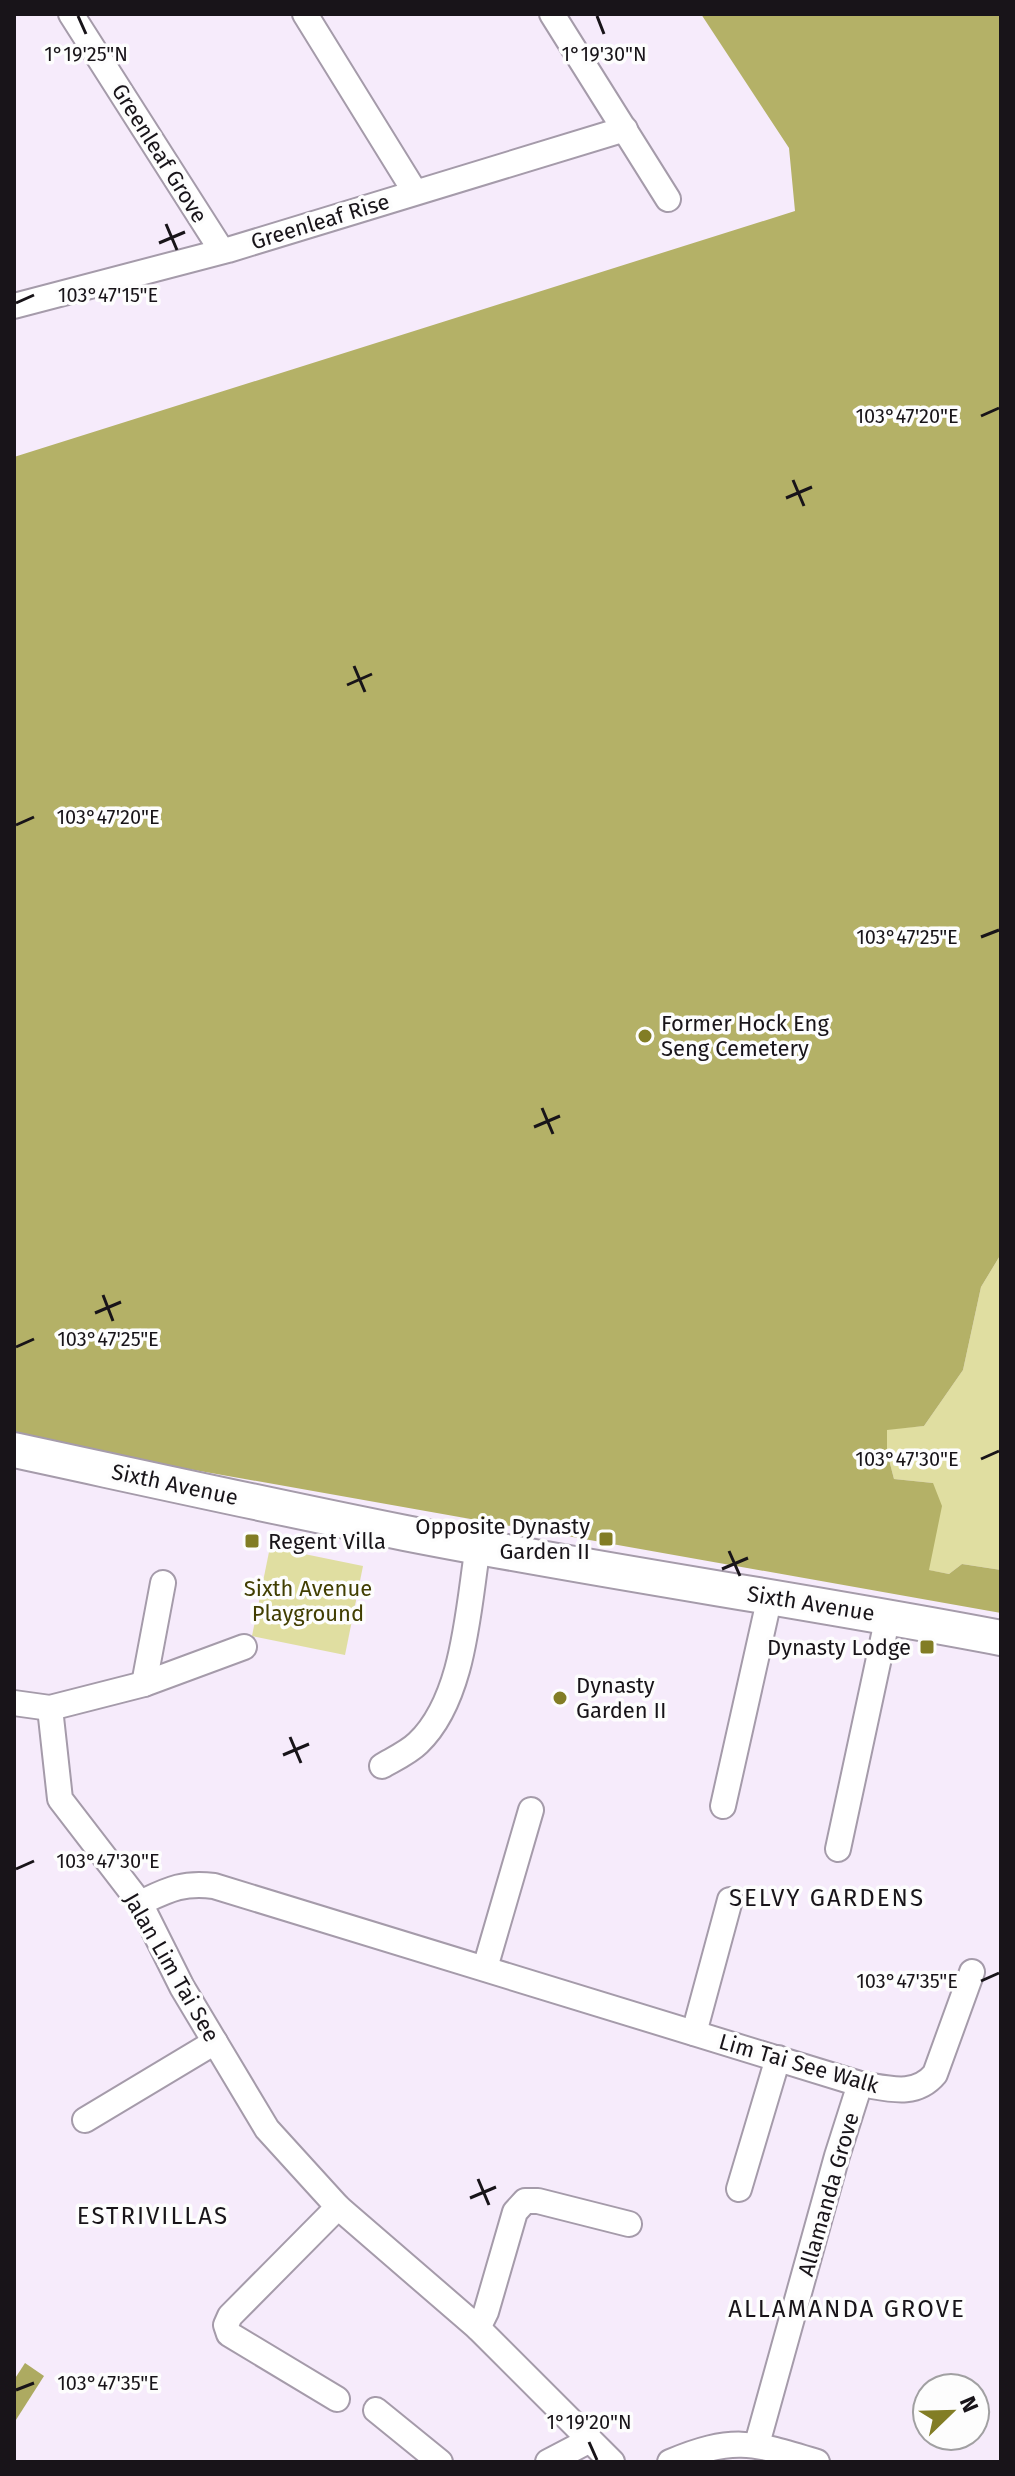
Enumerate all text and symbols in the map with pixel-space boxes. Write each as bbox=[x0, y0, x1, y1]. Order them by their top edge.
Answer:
text: 1°19'25"N bbox=[44, 42, 128, 66]
text: 1°19'30"N bbox=[561, 42, 647, 66]
street label: Greenleaf Grove bbox=[106, 79, 213, 228]
street label: Greenleaf Rise bbox=[248, 188, 393, 255]
text: 103°47'15"E bbox=[58, 283, 158, 307]
text: 103°47'20"E bbox=[855, 404, 959, 428]
text: 103°47'20"E bbox=[56, 805, 160, 829]
text: 103°47'25"E bbox=[856, 925, 958, 949]
place label: Former Hock Eng Seng Cemetery bbox=[661, 1010, 829, 1062]
marker: Former Hock Eng Seng Cemetery bbox=[636, 1027, 654, 1045]
text: 103°47'25"E bbox=[57, 1327, 159, 1351]
text: 103°47'30"E bbox=[855, 1447, 959, 1471]
street label: Sixth Avenue bbox=[109, 1458, 241, 1511]
place label: Opposite Dynasty Garden II bbox=[415, 1513, 590, 1565]
place label: Regent Villa bbox=[268, 1528, 386, 1555]
marker: Opposite Dynasty Garden II bbox=[597, 1530, 615, 1548]
marker: Regent Villa bbox=[243, 1532, 261, 1550]
park label: Sixth Avenue Playground bbox=[244, 1575, 372, 1627]
street label: Sixth Avenue bbox=[745, 1580, 877, 1627]
place label: Dynasty Lodge bbox=[767, 1634, 911, 1661]
marker: Dynasty Lodge bbox=[918, 1638, 936, 1656]
place label: Dynasty Garden II bbox=[576, 1672, 667, 1724]
marker: Dynasty Garden II bbox=[551, 1689, 569, 1707]
text: 103°47'30"E bbox=[56, 1849, 160, 1873]
district label: SELVY GARDENS bbox=[729, 1884, 925, 1912]
street label: Jalan Lim Tai See bbox=[118, 1888, 225, 2047]
text: 103°47'35"E bbox=[856, 1969, 958, 1993]
street label: Lim Tai See Walk bbox=[716, 2028, 883, 2099]
street label: Allamanda Grove bbox=[792, 2109, 865, 2279]
district label: ESTRIVILLAS bbox=[77, 2202, 229, 2230]
district label: ALLAMANDA GROVE bbox=[728, 2295, 966, 2323]
text: 103°47'35"E bbox=[57, 2371, 159, 2395]
north arrow bbox=[911, 2372, 991, 2452]
text: N bbox=[954, 2392, 984, 2416]
text: 1°19'20"N bbox=[546, 2410, 632, 2434]

